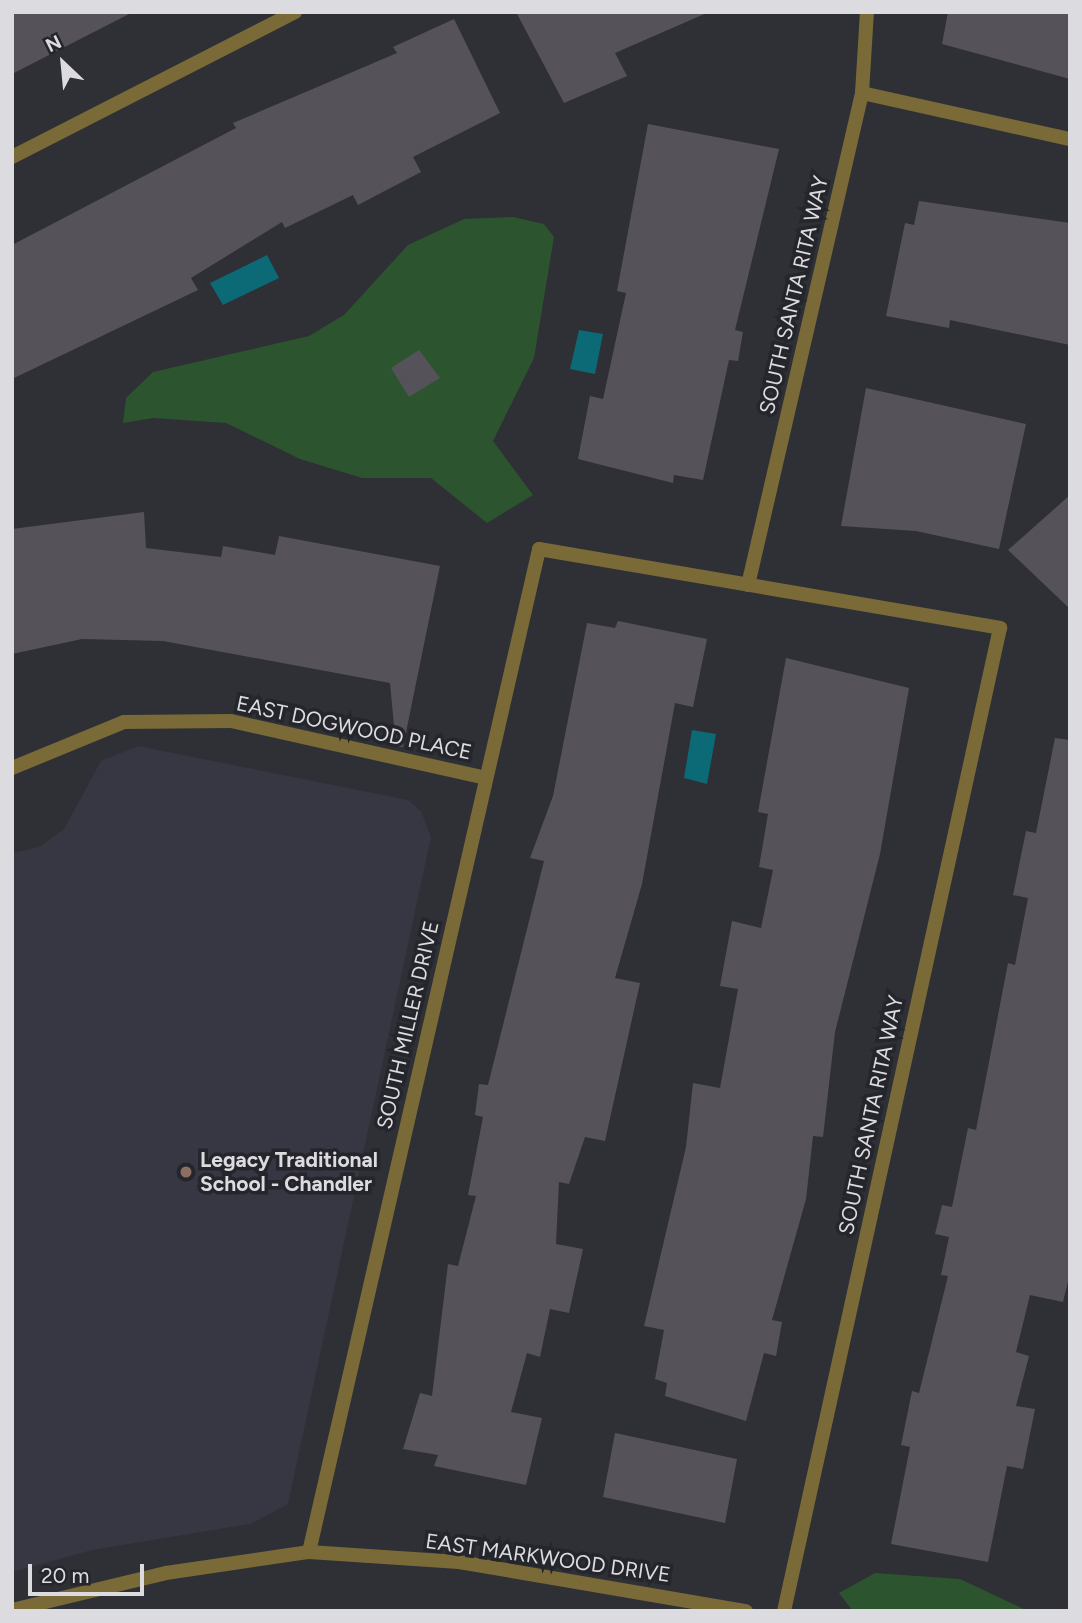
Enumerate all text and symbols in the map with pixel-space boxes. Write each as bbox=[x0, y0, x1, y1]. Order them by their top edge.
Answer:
north arrow bbox=[28, 28, 98, 98]
text: N bbox=[42, 30, 65, 57]
street label: SOUTH SANTA RITA WAY bbox=[754, 173, 834, 417]
street label: EAST DOGWOOD PLACE bbox=[234, 691, 474, 765]
street label: SOUTH MILLER DRIVE bbox=[372, 919, 444, 1131]
street label: SOUTH SANTA RITA WAY bbox=[833, 993, 909, 1237]
place label: Legacy Traditional School - Chandler bbox=[200, 1147, 378, 1197]
marker: Legacy Traditional School - Chandler bbox=[178, 1164, 194, 1180]
street label: EAST MARKWOOD DRIVE bbox=[424, 1528, 672, 1588]
scale bar bbox=[32, 1550, 147, 1594]
text: 20 m bbox=[41, 1563, 89, 1588]

